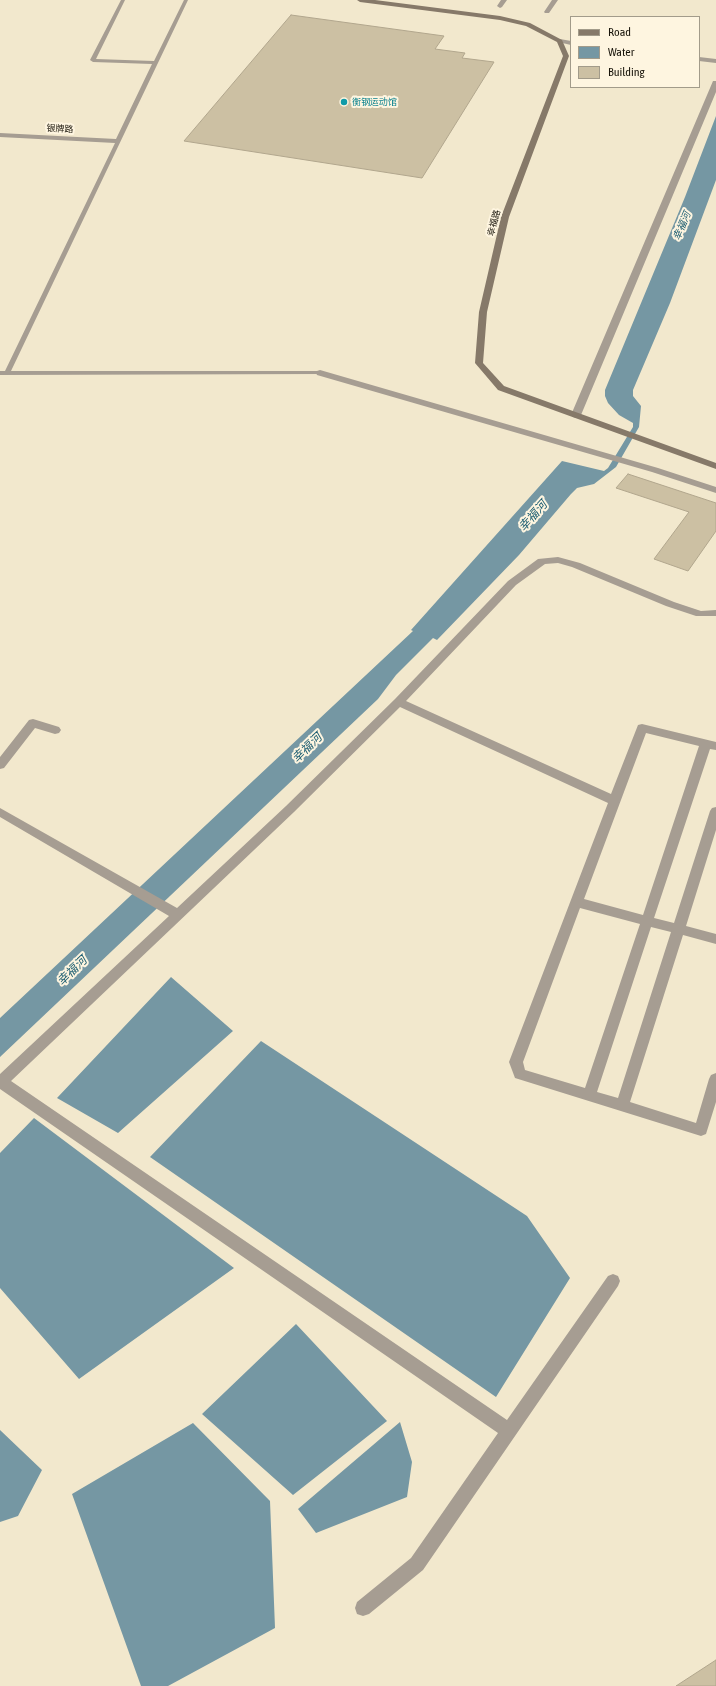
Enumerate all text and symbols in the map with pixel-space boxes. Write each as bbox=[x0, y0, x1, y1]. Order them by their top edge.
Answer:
legend bbox=[570, 16, 700, 88]
text: Road bbox=[608, 25, 631, 39]
text: Water bbox=[608, 45, 634, 59]
text: Building bbox=[608, 65, 645, 79]
marker: 衡钢运动馆 bbox=[339, 97, 349, 107]
place label: 衡钢运动馆 bbox=[352, 97, 397, 107]
street label: 银牌路 bbox=[46, 123, 74, 135]
street label: 幸福路 bbox=[485, 209, 503, 237]
water label: 幸福河 bbox=[671, 210, 693, 242]
water label: 幸福河 bbox=[516, 498, 550, 534]
water label: 幸福河 bbox=[289, 730, 325, 766]
water label: 幸福河 bbox=[54, 953, 90, 989]

